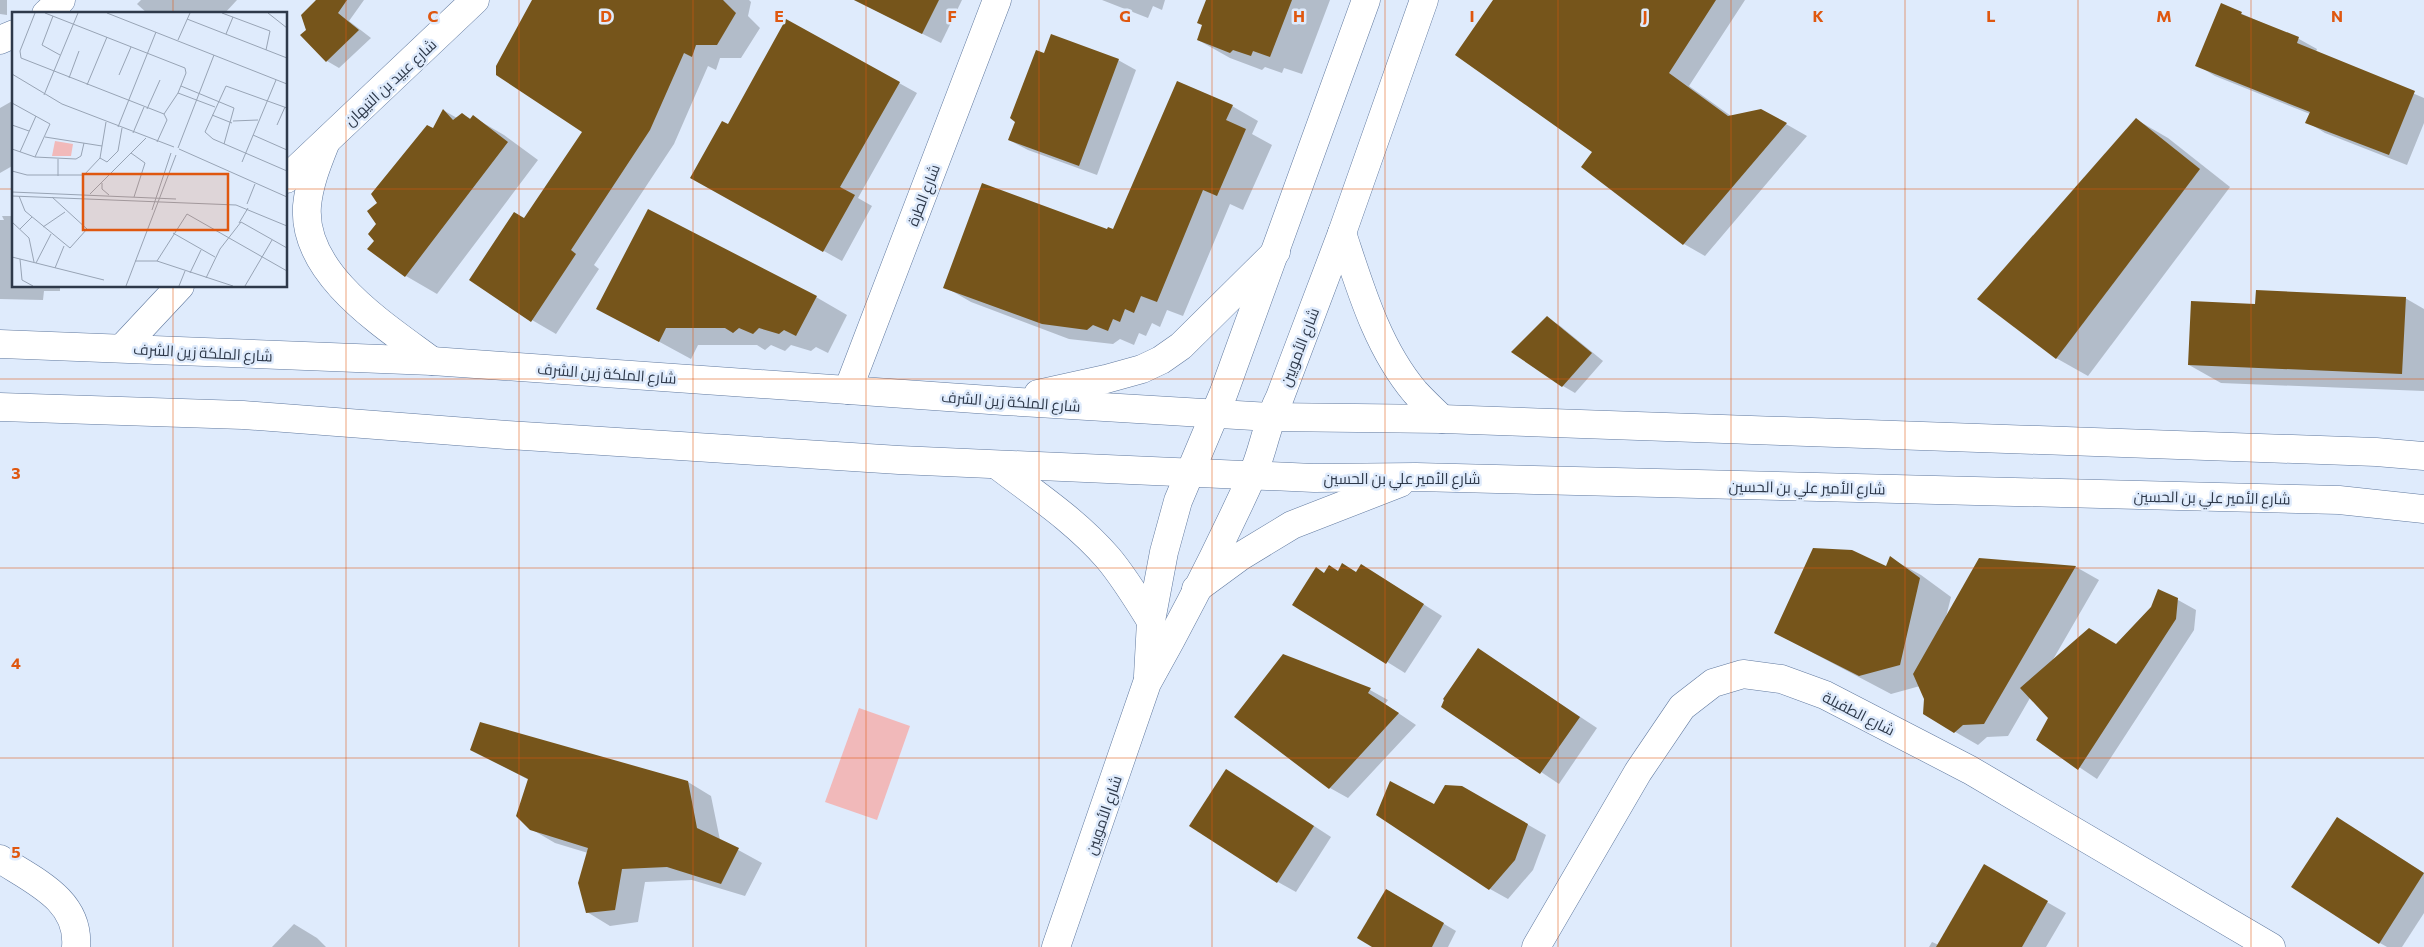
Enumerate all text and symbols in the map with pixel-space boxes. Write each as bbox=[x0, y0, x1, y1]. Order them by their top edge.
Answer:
text: C bbox=[428, 6, 439, 25]
text: D bbox=[600, 6, 612, 25]
text: E bbox=[774, 6, 784, 25]
text: F bbox=[947, 6, 957, 25]
text: G bbox=[1119, 6, 1131, 25]
text: H bbox=[1293, 6, 1305, 25]
text: I bbox=[1469, 6, 1475, 25]
text: J bbox=[1642, 6, 1648, 25]
text: K bbox=[1812, 6, 1824, 25]
text: L bbox=[1986, 6, 1996, 25]
text: M bbox=[2156, 6, 2172, 25]
text: N bbox=[2331, 6, 2343, 25]
inset map bbox=[12, 12, 288, 288]
street label: شارع عبيد بن التيهان bbox=[340, 35, 442, 131]
street label: شارع الطرة bbox=[903, 162, 946, 229]
street label: شارع الأمويين bbox=[1276, 305, 1325, 390]
street label: شارع الملكة زين الشرف bbox=[133, 339, 273, 368]
street label: شارع الملكة زين الشرف bbox=[537, 359, 677, 390]
street label: شارع الملكة زين الشرف bbox=[941, 387, 1081, 418]
text: 3 bbox=[11, 463, 21, 482]
street label: شارع الأمير علي بن الحسين bbox=[1324, 469, 1480, 491]
street label: شارع الأمير علي بن الحسين bbox=[1728, 477, 1886, 501]
street label: شارع الأمير علي بن الحسين bbox=[2133, 487, 2291, 511]
text: 4 bbox=[11, 653, 21, 672]
street label: شارع الطفيلة bbox=[1819, 687, 1898, 742]
street label: شارع الأمويين bbox=[1081, 773, 1128, 858]
text: 5 bbox=[11, 842, 21, 861]

